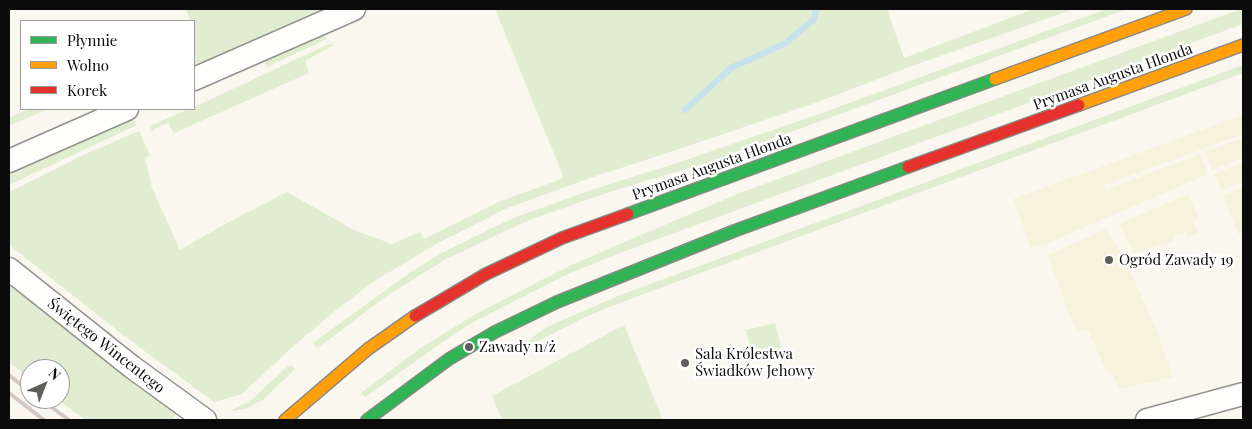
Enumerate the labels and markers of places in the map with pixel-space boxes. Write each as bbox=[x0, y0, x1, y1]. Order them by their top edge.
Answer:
place label: Ogród Zawady 19 bbox=[1119, 251, 1233, 269]
marker: Ogród Zawady 19 bbox=[1103, 254, 1115, 266]
place label: Zawady n/ż bbox=[479, 338, 556, 356]
marker: Zawady n/ż bbox=[463, 341, 475, 353]
place label: Sala Królestwa Świadków Jehowy bbox=[695, 345, 815, 380]
marker: Sala Królestwa Świadków Jehowy bbox=[679, 357, 691, 369]

